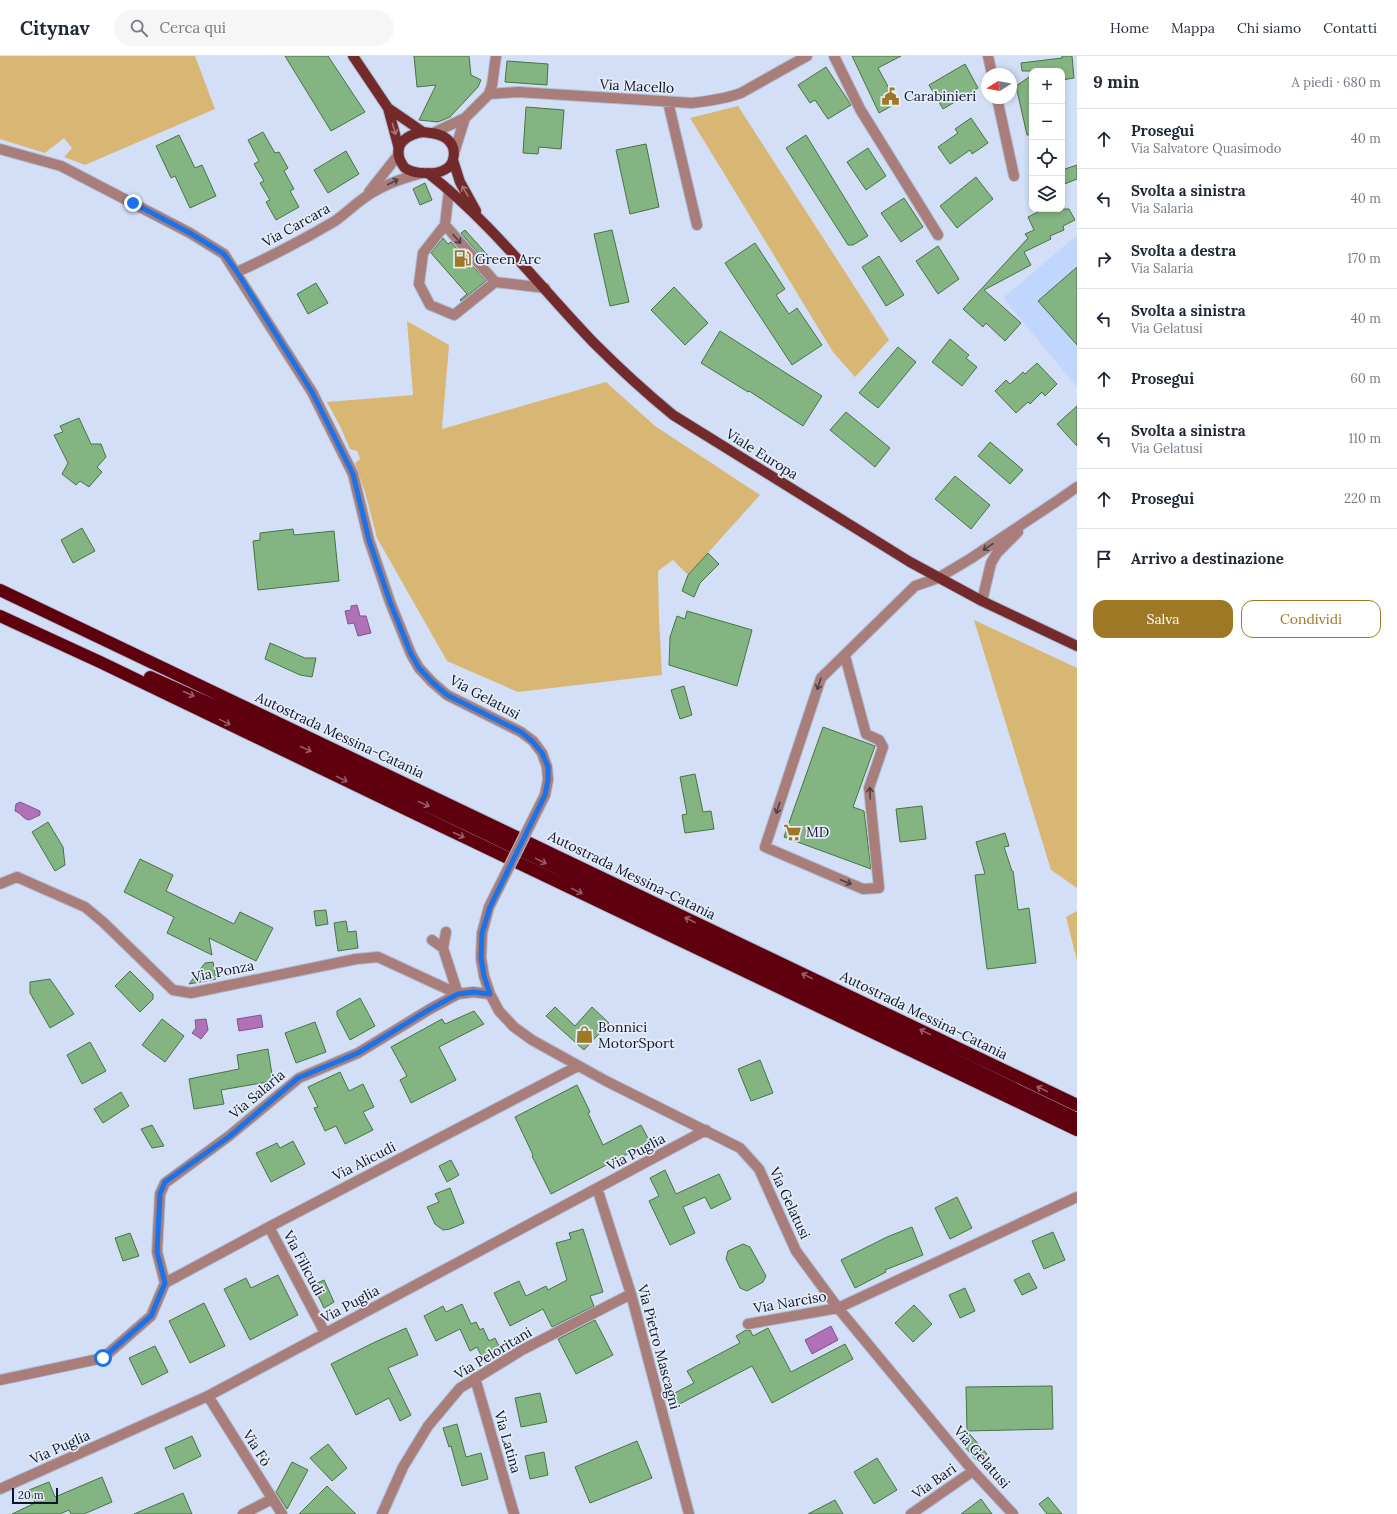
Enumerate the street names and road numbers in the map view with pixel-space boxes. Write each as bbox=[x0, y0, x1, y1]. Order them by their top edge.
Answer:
street label: Via Macello bbox=[598, 75, 675, 97]
street label: Via Carcara bbox=[258, 199, 333, 251]
street label: Viale Europa bbox=[722, 424, 801, 483]
street label: Via Gelatusi bbox=[446, 670, 523, 723]
street label: Autostrada Messina-Catania bbox=[252, 688, 427, 782]
street label: Autostrada Messina-Catania bbox=[544, 826, 719, 923]
street label: Via Ponza bbox=[189, 956, 256, 986]
street label: Autostrada Messina-Catania bbox=[836, 966, 1011, 1063]
street label: Via Salaria bbox=[225, 1066, 289, 1123]
street label: Via Puglia bbox=[603, 1129, 668, 1175]
street label: Via Alicudi bbox=[329, 1137, 399, 1185]
street label: Via Gelatusi bbox=[765, 1163, 814, 1242]
street label: Via Filicudi bbox=[279, 1226, 329, 1299]
street label: Via Puglia bbox=[317, 1281, 382, 1327]
street label: Via Pietro Mascagni bbox=[633, 1282, 684, 1411]
street label: Via Narciso bbox=[751, 1287, 828, 1317]
street label: Via Peloritani bbox=[450, 1323, 535, 1384]
street label: Via Latina bbox=[490, 1408, 526, 1475]
street label: Via Gelatusi bbox=[949, 1421, 1014, 1492]
street label: Via Puglia bbox=[26, 1426, 93, 1469]
street label: Via Fò bbox=[238, 1426, 275, 1469]
street label: Via Bari bbox=[908, 1459, 960, 1503]

